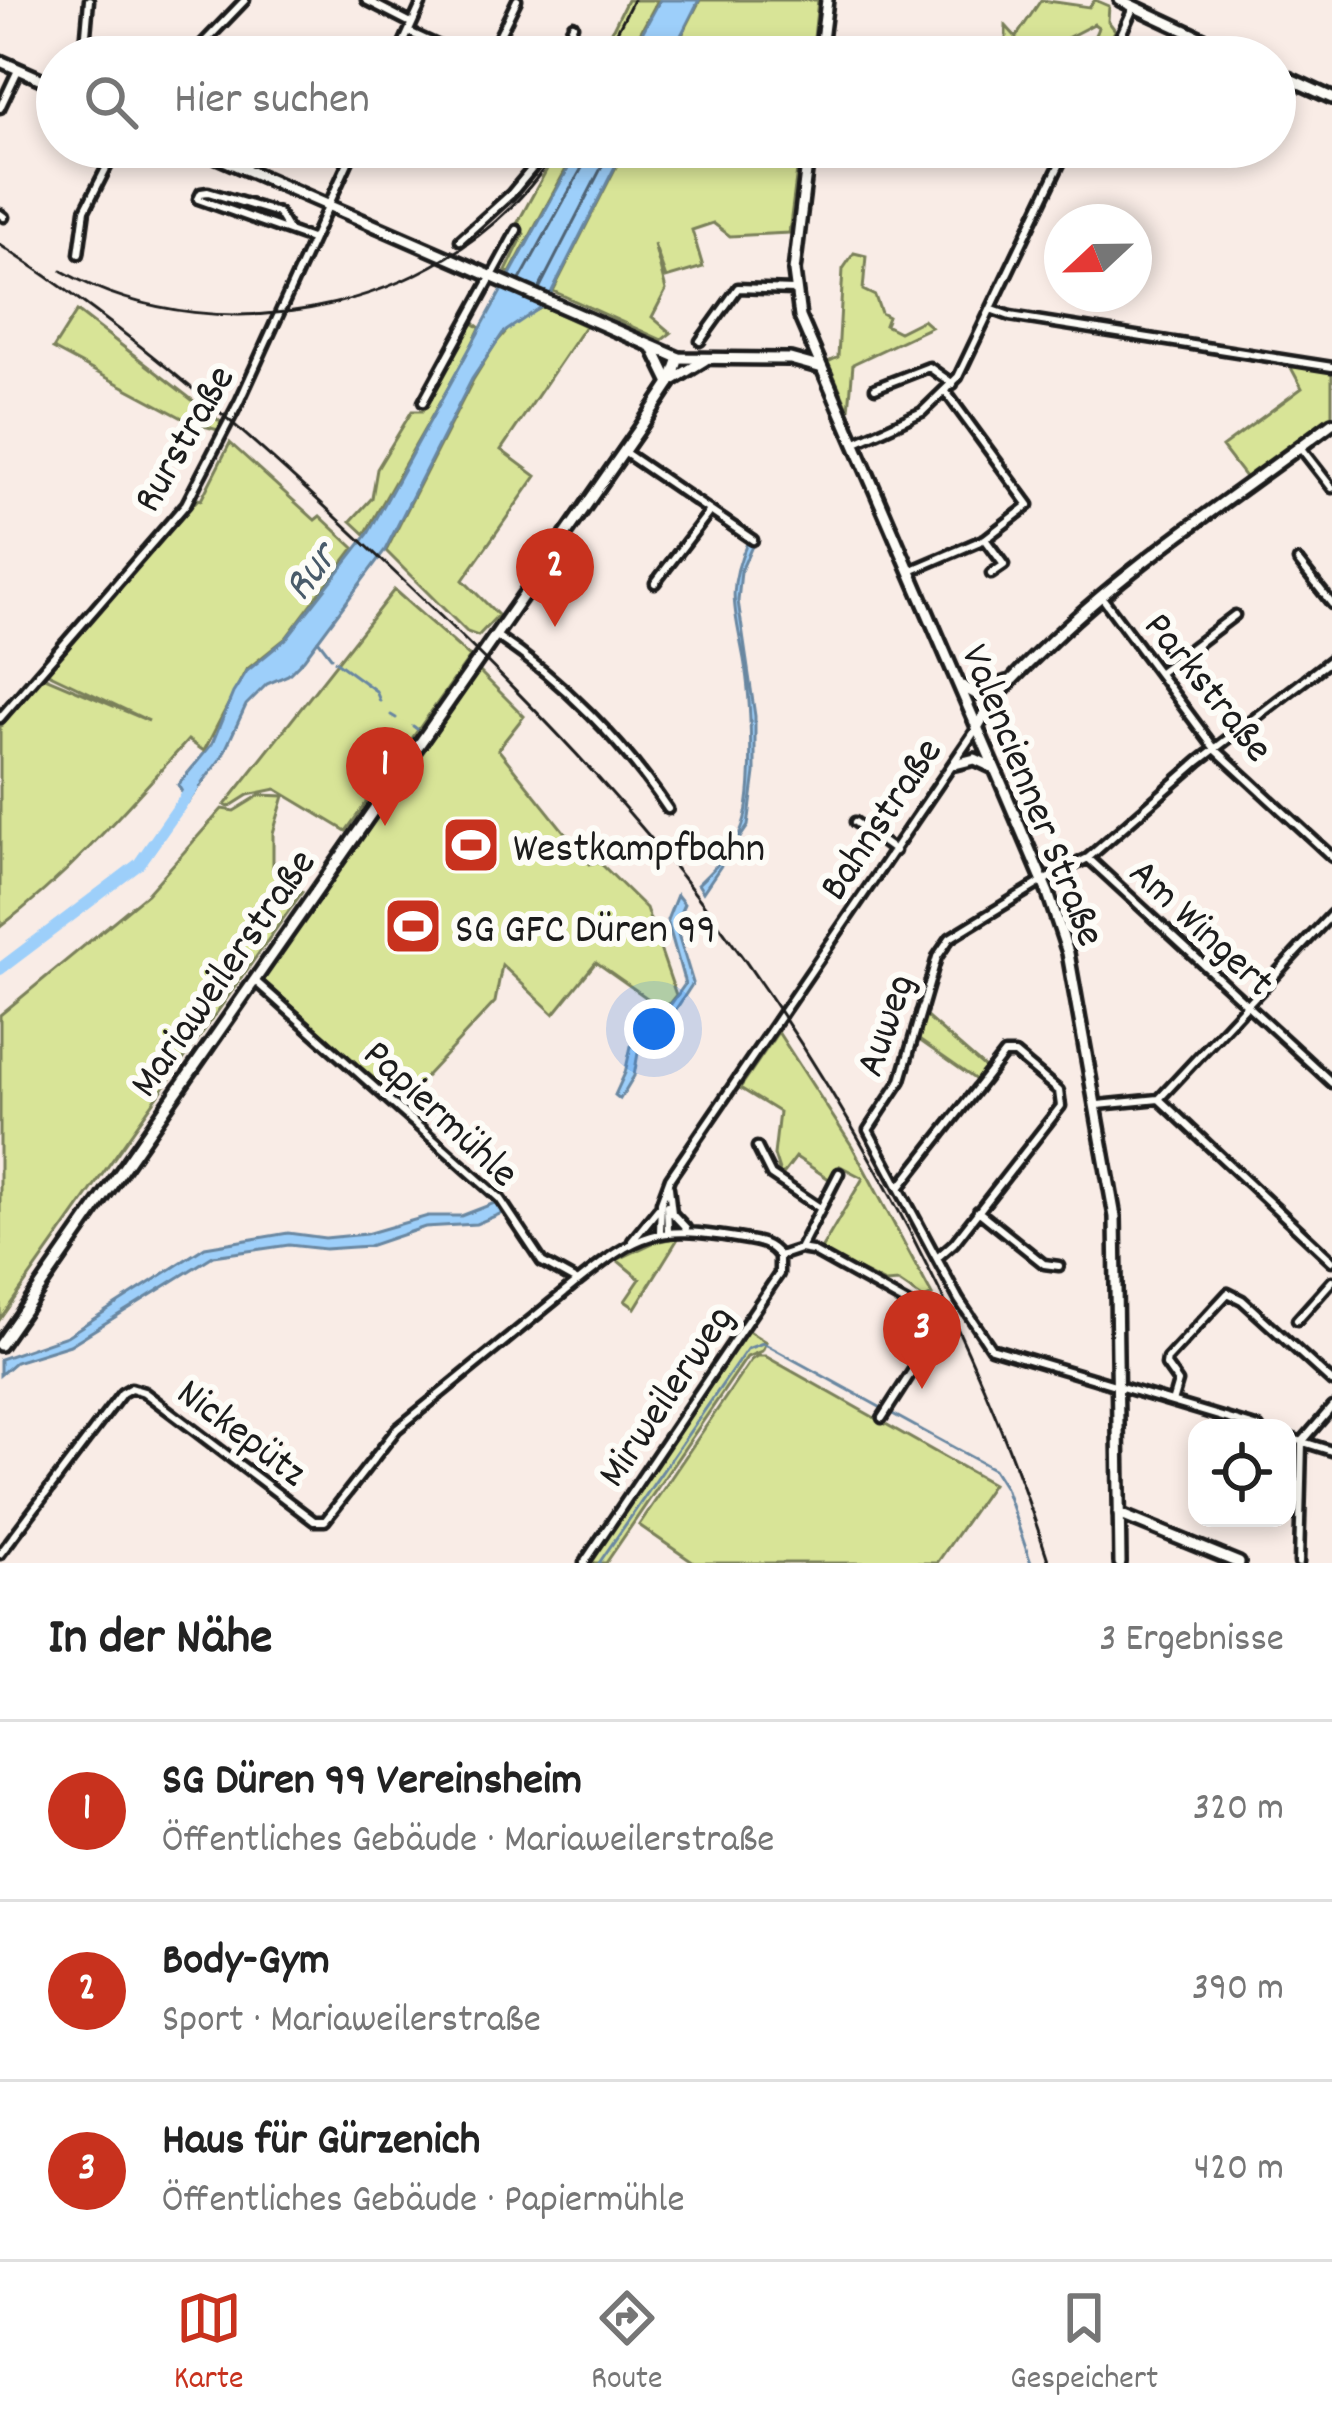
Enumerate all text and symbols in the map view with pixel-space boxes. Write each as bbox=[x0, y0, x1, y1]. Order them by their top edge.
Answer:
search box bbox=[36, 36, 1296, 168]
icon: search bbox=[78, 69, 144, 135]
text: Hier suchen bbox=[174, 70, 370, 134]
north arrow bbox=[1044, 204, 1152, 312]
street label: Rurstraße bbox=[121, 356, 253, 525]
water label: Rur bbox=[270, 528, 358, 617]
pin: 2 bbox=[516, 528, 594, 627]
street label: Parkstraße bbox=[1126, 601, 1285, 778]
street label: Valencienner Straße bbox=[942, 637, 1117, 957]
pin: 1 bbox=[346, 727, 424, 826]
street label: Bahnstraße bbox=[807, 727, 960, 914]
sports icon: Westkampfbahn bbox=[440, 814, 502, 876]
place label: Westkampfbahn bbox=[513, 822, 765, 882]
street label: Mariaweilerstraße bbox=[118, 838, 334, 1112]
street label: Am Wingert bbox=[1113, 847, 1286, 1014]
sports icon: SG GFC Düren 99 bbox=[382, 895, 444, 957]
place label: SG GFC Düren 99 bbox=[455, 903, 716, 963]
street label: Auweg bbox=[843, 967, 934, 1086]
your location bbox=[624, 999, 684, 1059]
street label: Papiermühle bbox=[347, 1028, 530, 1204]
pin: 3 bbox=[883, 1290, 961, 1389]
street label: Mirweilerweg bbox=[585, 1294, 752, 1501]
street label: Nickepütz bbox=[162, 1367, 318, 1505]
map controls bbox=[1188, 1419, 1296, 1527]
button: locate bbox=[1188, 1419, 1296, 1527]
text: In der Nähe bbox=[48, 1605, 272, 1677]
text: 3 Ergebnisse bbox=[1099, 1614, 1284, 1669]
text: SG Düren 99 Vereinsheim bbox=[162, 1751, 582, 1815]
text: 1 bbox=[83, 1783, 91, 1838]
text: 320 m bbox=[1193, 1783, 1284, 1838]
text: Öffentliches Gebäude · Mariaweilerstraße bbox=[162, 1815, 775, 1870]
text: Body-Gym bbox=[162, 1931, 330, 1995]
text: 2 bbox=[78, 1963, 96, 2018]
text: 390 m bbox=[1192, 1963, 1284, 2018]
text: Sport · Mariaweilerstraße bbox=[162, 1995, 541, 2050]
text: Haus für Gürzenich bbox=[162, 2111, 480, 2175]
text: 3 bbox=[78, 2143, 96, 2198]
text: 420 m bbox=[1194, 2143, 1284, 2198]
text: Öffentliches Gebäude · Papiermühle bbox=[162, 2175, 685, 2230]
tab: Karte bbox=[174, 2285, 243, 2404]
tab: Route bbox=[591, 2285, 663, 2404]
tab: Gespeichert bbox=[1010, 2285, 1158, 2404]

